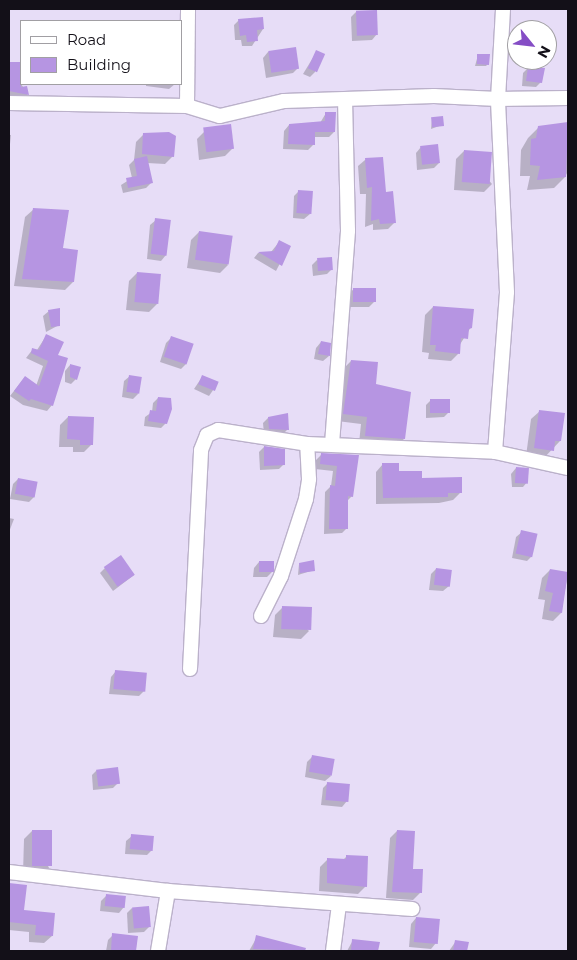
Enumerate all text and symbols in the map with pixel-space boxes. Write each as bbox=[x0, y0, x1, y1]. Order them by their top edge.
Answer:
legend bbox=[20, 20, 182, 85]
north arrow bbox=[507, 20, 557, 70]
text: Road bbox=[67, 30, 106, 49]
text: N bbox=[534, 42, 555, 61]
text: Building bbox=[67, 55, 131, 74]

